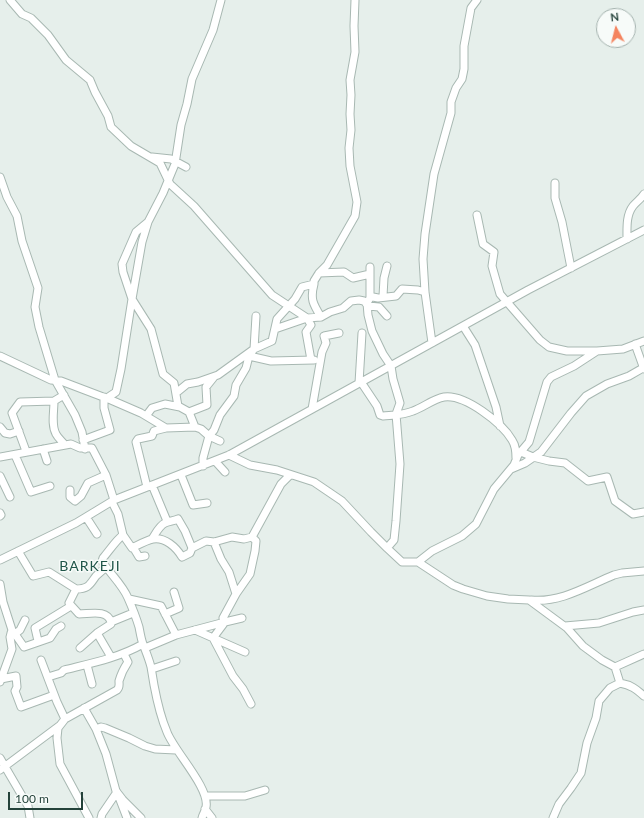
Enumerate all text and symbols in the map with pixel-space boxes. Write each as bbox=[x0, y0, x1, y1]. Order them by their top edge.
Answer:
north arrow bbox=[596, 8, 636, 48]
text: N bbox=[610, 10, 620, 24]
district label: BARKEJI bbox=[59, 558, 121, 574]
scale bar bbox=[10, 784, 85, 810]
text: 100 m bbox=[15, 791, 49, 806]

